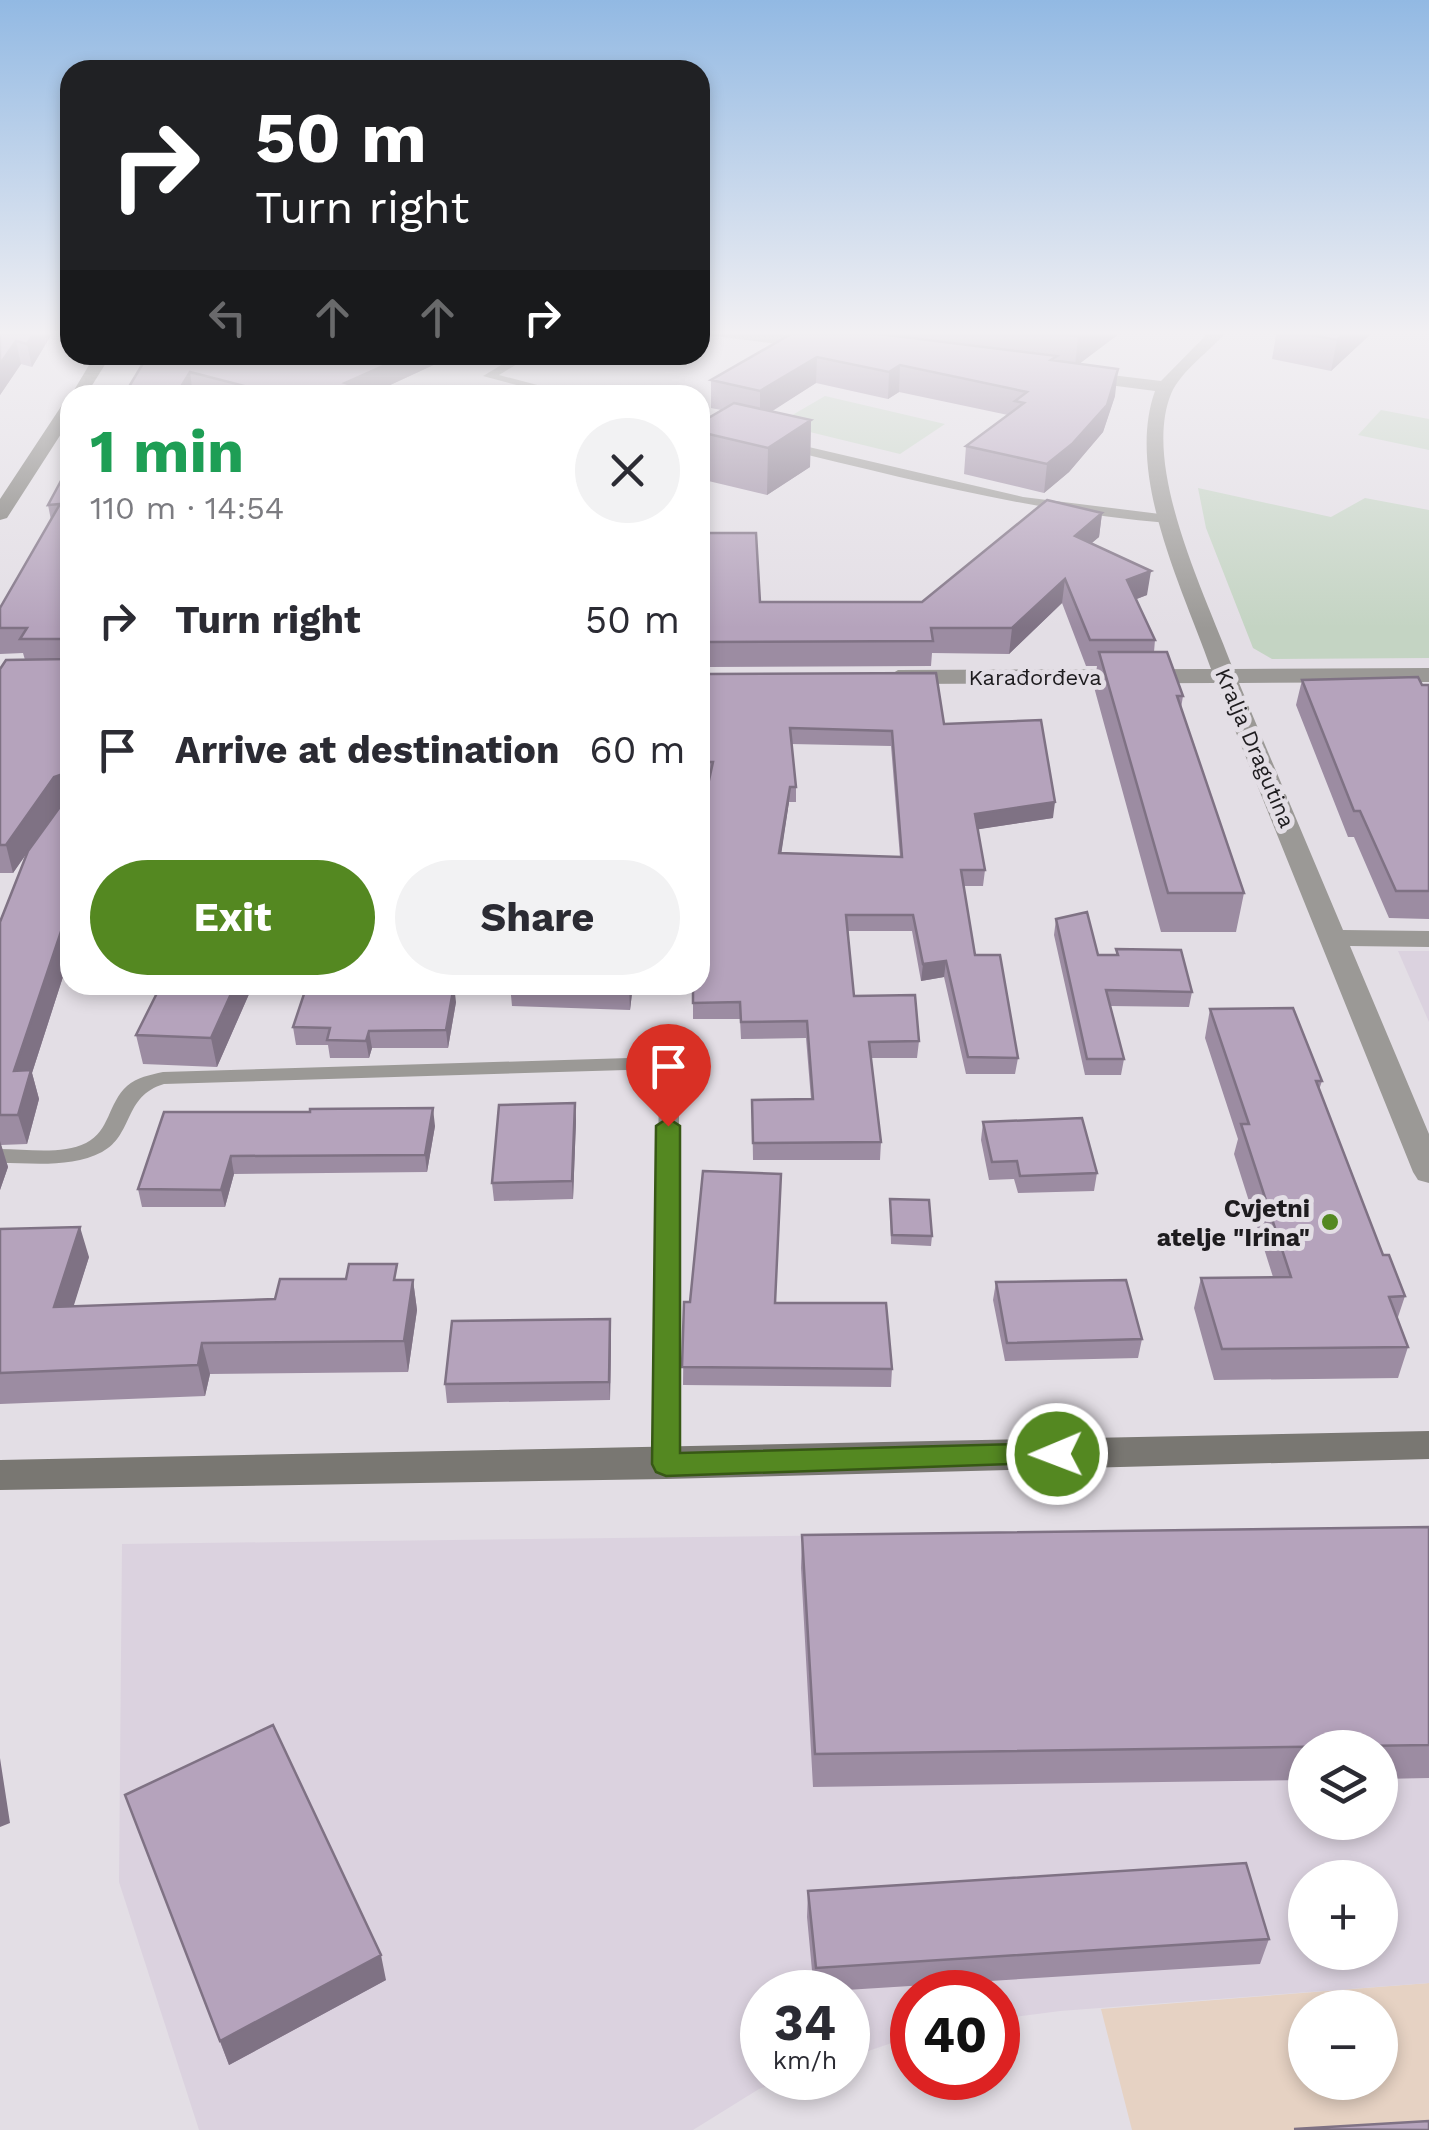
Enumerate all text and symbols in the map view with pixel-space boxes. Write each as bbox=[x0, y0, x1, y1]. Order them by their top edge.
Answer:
text: 50 m bbox=[255, 97, 427, 179]
icon: right bbox=[90, 100, 220, 230]
text: Turn right bbox=[255, 181, 469, 234]
icon: left bbox=[200, 290, 255, 345]
icon: ahead bbox=[305, 290, 360, 345]
icon: ahead bbox=[410, 290, 465, 345]
icon: right bbox=[515, 290, 570, 345]
text: 1 min bbox=[90, 416, 244, 487]
button: close bbox=[575, 418, 680, 523]
text: 110 m · 14:54 bbox=[90, 489, 284, 527]
icon: right bbox=[90, 593, 145, 648]
text: Turn right bbox=[175, 598, 361, 642]
text: 50 m bbox=[585, 598, 680, 642]
street label: Kralja Dragutina bbox=[1210, 664, 1300, 832]
street label: Karađorđeva bbox=[968, 665, 1102, 690]
icon: arrive bbox=[90, 723, 145, 778]
text: Arrive at destination bbox=[175, 728, 560, 772]
text: 60 m bbox=[590, 728, 685, 772]
button: Exit bbox=[90, 860, 375, 975]
button: Share bbox=[395, 860, 680, 975]
pin bbox=[626, 1024, 711, 1127]
icon: arrive bbox=[641, 1039, 696, 1094]
place label: Cvjetni atelje "Irina" bbox=[1157, 1194, 1310, 1252]
marker: Cvjetni atelje "Irina" bbox=[1319, 1211, 1341, 1233]
position arrow bbox=[1005, 1402, 1109, 1506]
map controls bbox=[1288, 1730, 1398, 2100]
button: layers bbox=[1288, 1730, 1398, 1840]
button: + bbox=[1288, 1860, 1398, 1970]
speed limit sign: 40 bbox=[890, 1970, 1020, 2100]
button: − bbox=[1288, 1990, 1398, 2100]
text: 34 bbox=[774, 1993, 836, 2052]
text: km/h bbox=[773, 2046, 837, 2075]

